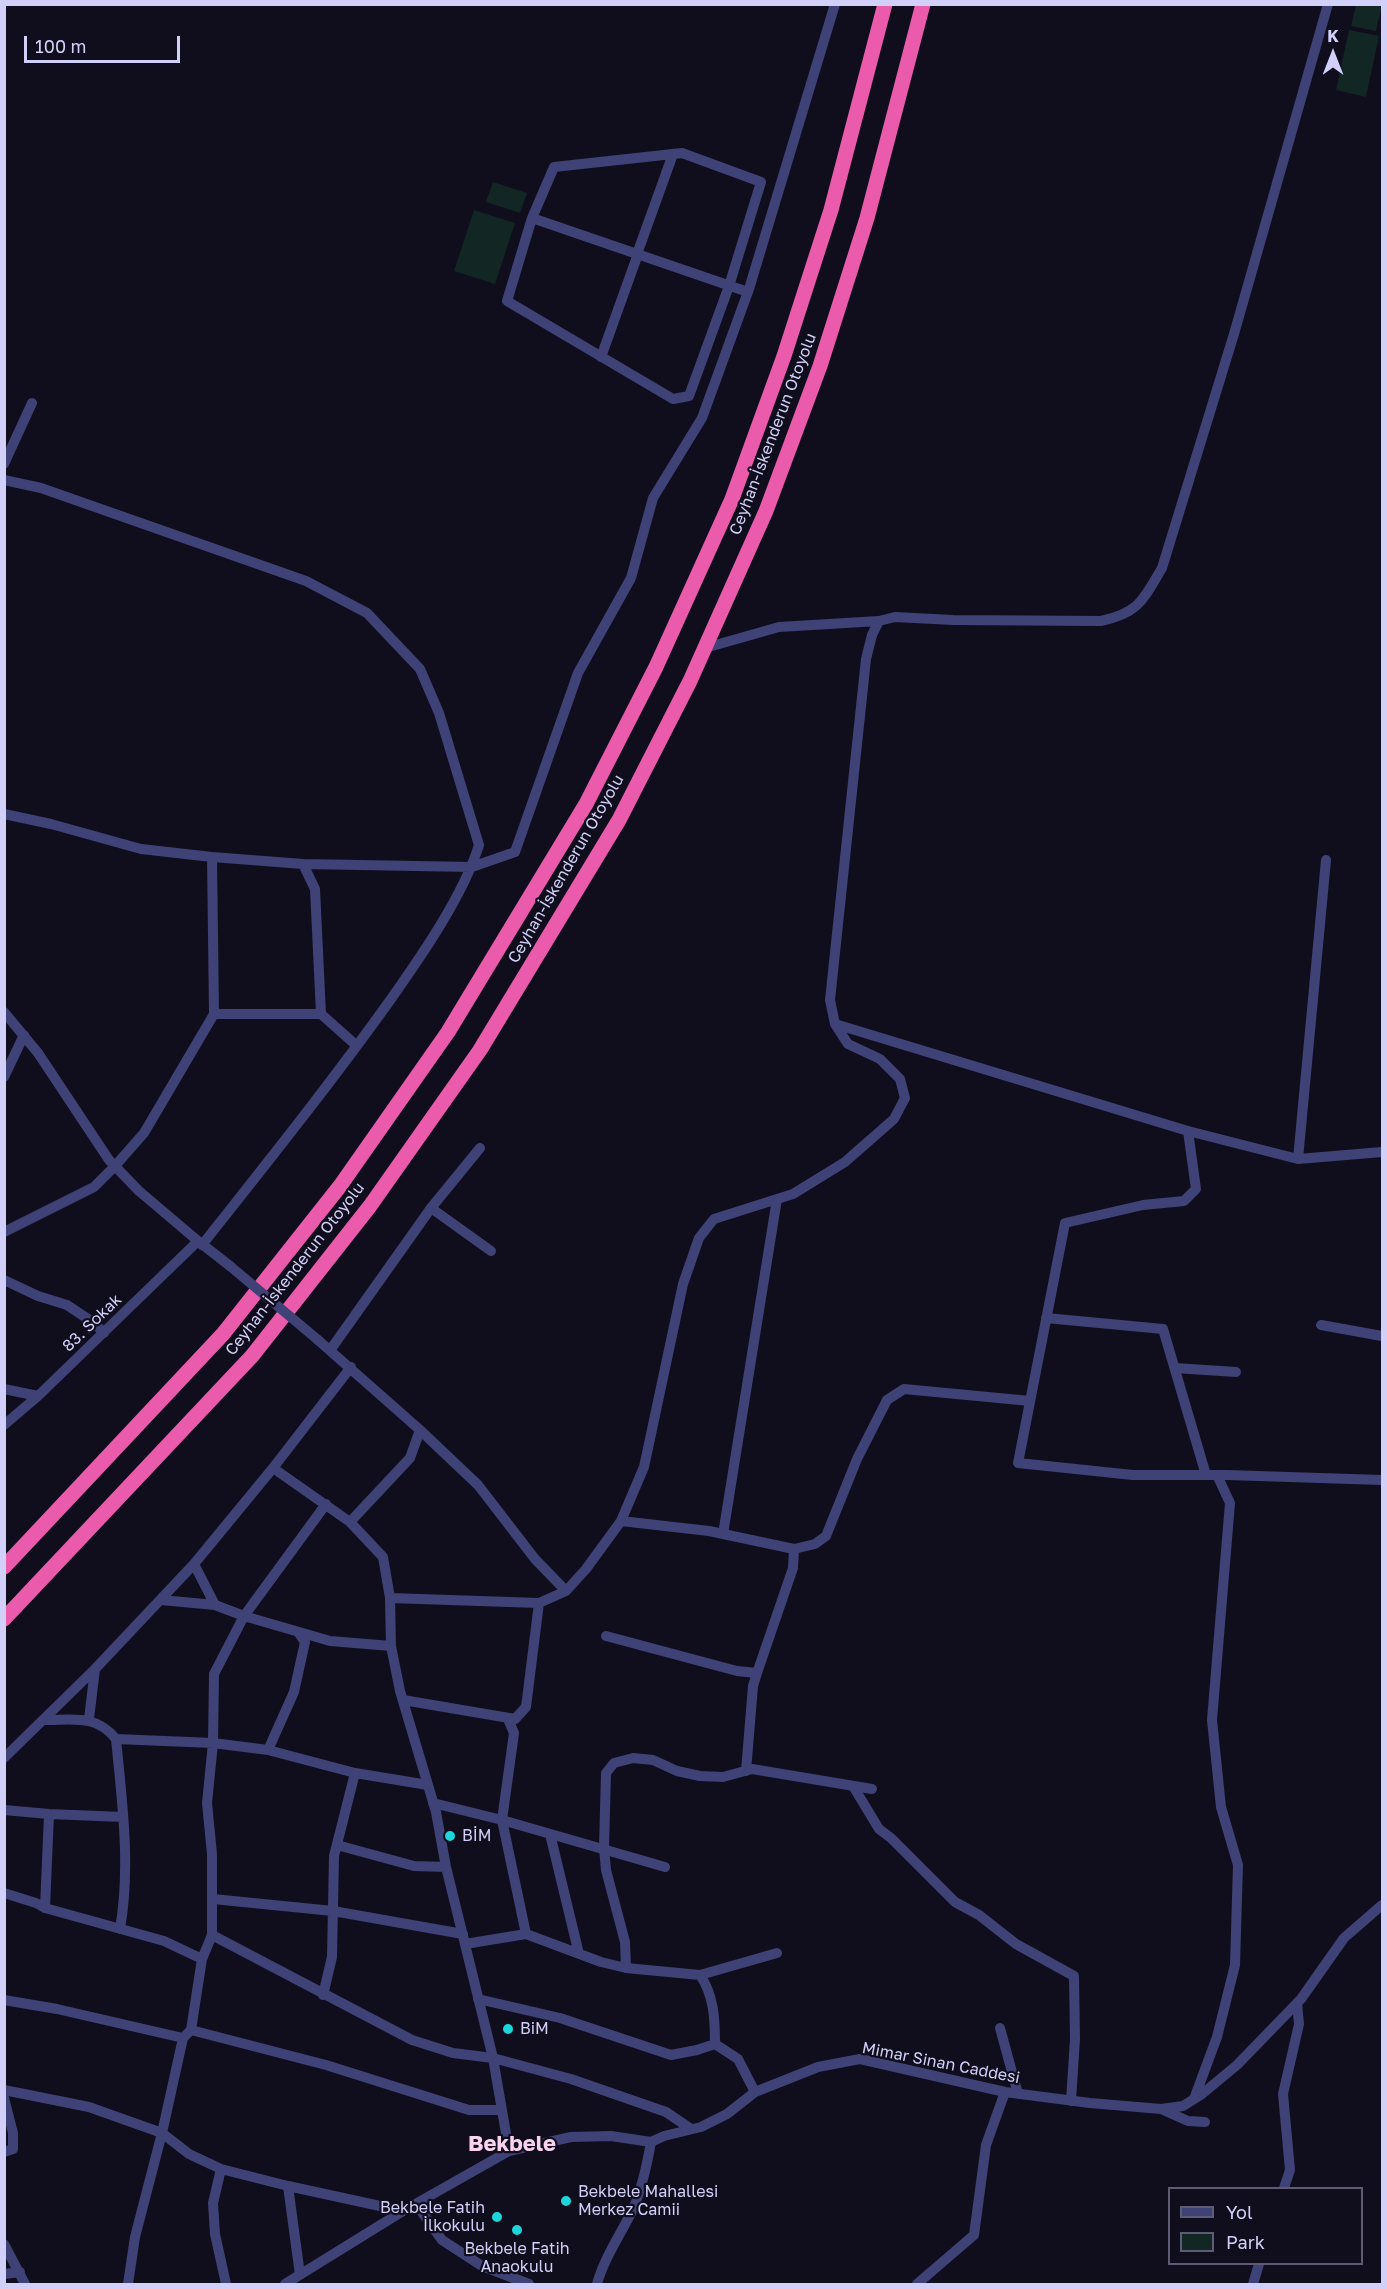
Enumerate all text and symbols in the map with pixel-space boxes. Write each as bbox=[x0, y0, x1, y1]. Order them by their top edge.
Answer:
scale bar bbox=[27, 24, 183, 62]
north arrow bbox=[1303, 24, 1363, 84]
text: K bbox=[1327, 26, 1339, 46]
text: 100 m bbox=[35, 35, 86, 57]
street label: Ceyhan-İskenderun Otoyolu bbox=[726, 330, 820, 538]
street label: Ceyhan-İskenderun Otoyolu bbox=[504, 771, 628, 967]
street label: Ceyhan-İskenderun Otoyolu bbox=[221, 1179, 369, 1359]
street label: 83. Sokak bbox=[58, 1290, 126, 1356]
place label: BİM bbox=[462, 1826, 492, 1846]
marker: BİM bbox=[443, 1829, 457, 1843]
place label: BiM bbox=[520, 2019, 549, 2039]
marker: BiM bbox=[501, 2022, 515, 2036]
street label: Mimar Sinan Caddesi bbox=[860, 2038, 1022, 2088]
district label: Bekbele bbox=[468, 2131, 556, 2157]
place label: Bekbele Mahallesi Merkez Camii bbox=[578, 2182, 718, 2220]
legend bbox=[1168, 2187, 1363, 2265]
marker: Bekbele Mahallesi Merkez Camii bbox=[559, 2194, 573, 2208]
place label: Bekbele Fatih İlkokulu bbox=[380, 2198, 485, 2236]
text: Yol bbox=[1226, 2201, 1253, 2223]
marker: Bekbele Fatih İlkokulu bbox=[490, 2210, 504, 2224]
marker: Bekbele Fatih Anaokulu bbox=[510, 2223, 524, 2237]
text: Park bbox=[1226, 2231, 1265, 2253]
place label: Bekbele Fatih Anaokulu bbox=[464, 2239, 570, 2277]

